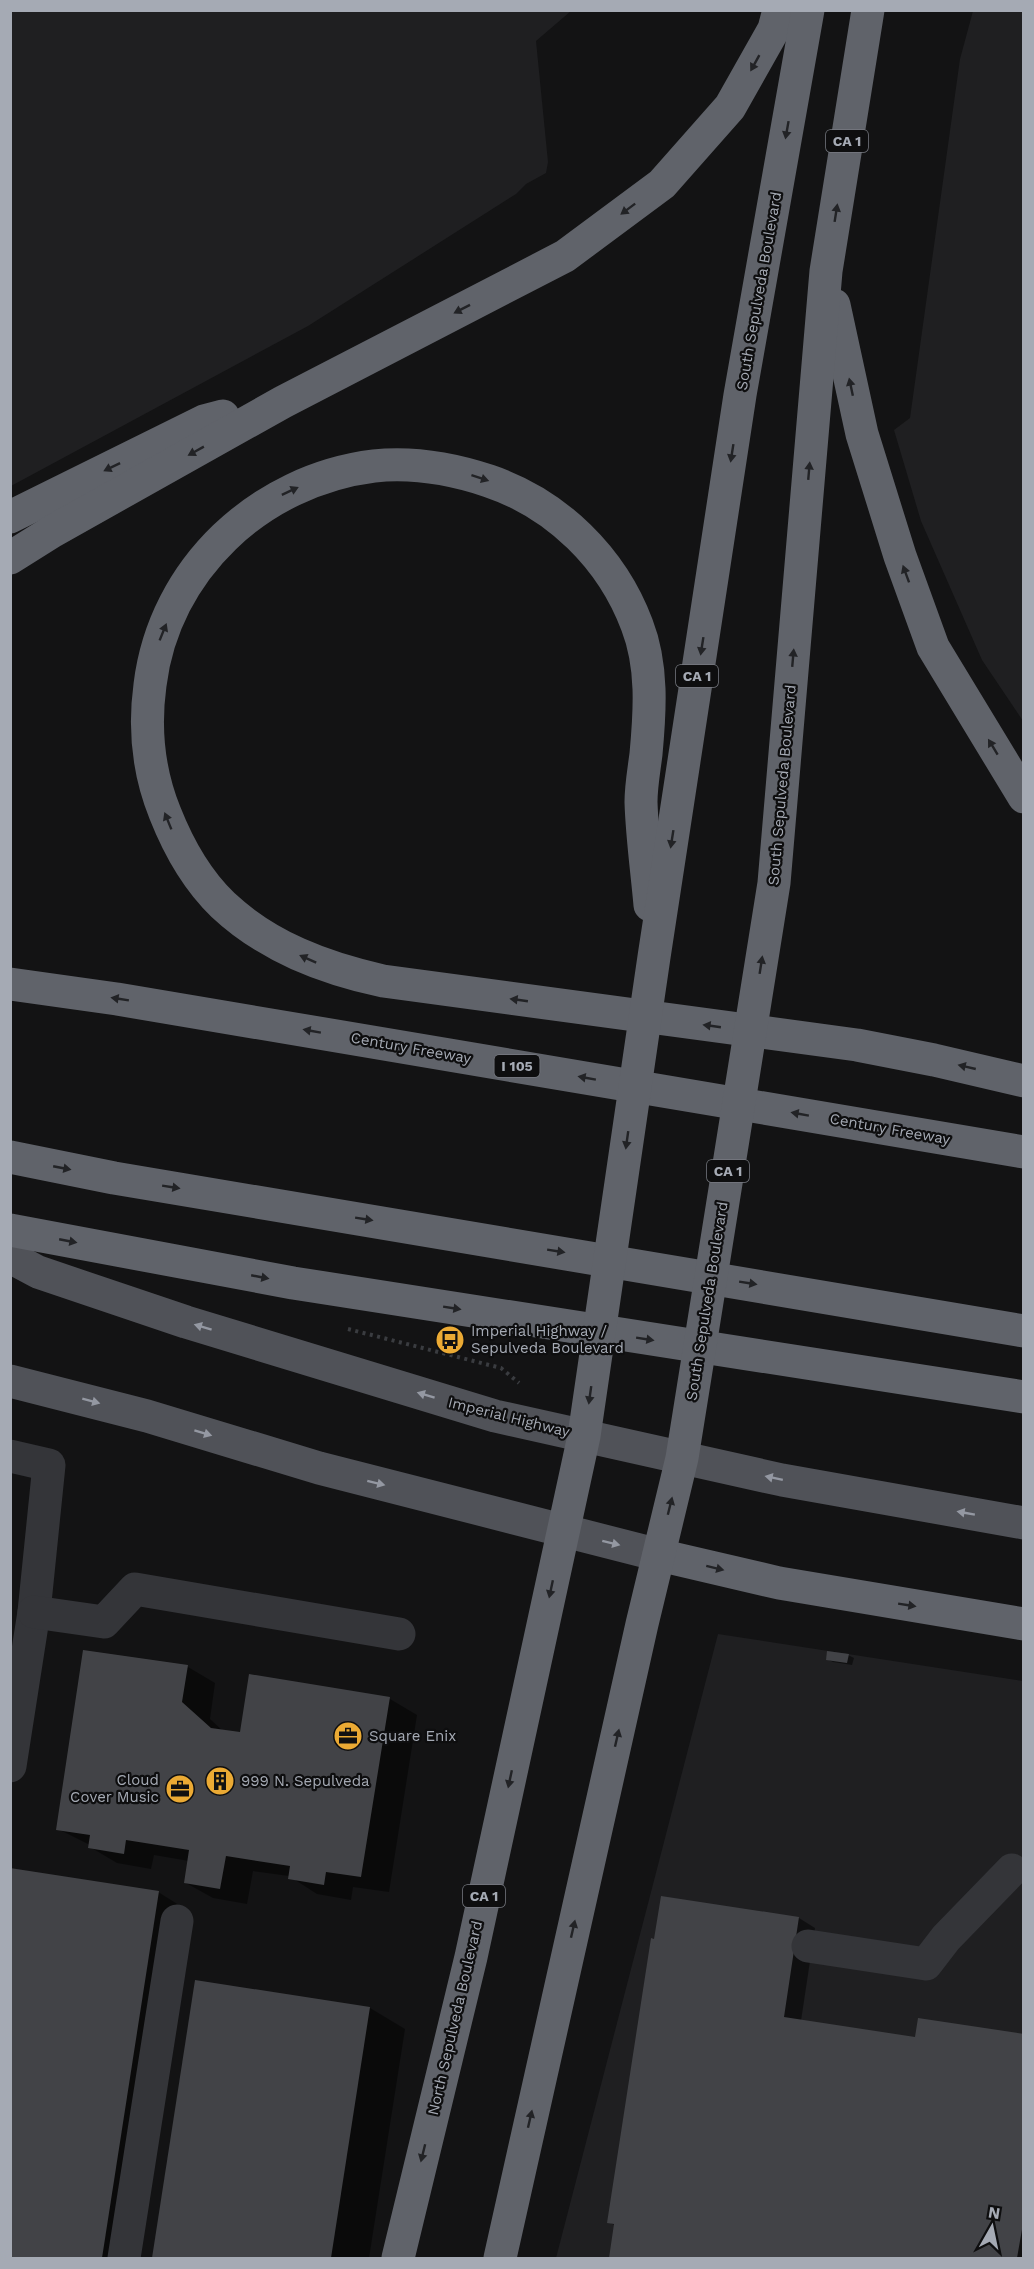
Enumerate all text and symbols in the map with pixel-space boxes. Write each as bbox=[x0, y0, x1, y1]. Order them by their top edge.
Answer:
one-way arrow bbox=[750, 55, 760, 72]
one-way arrow bbox=[782, 121, 791, 140]
road number: CA 1 bbox=[826, 130, 868, 152]
street label: South Sepulveda Boulevard bbox=[733, 190, 785, 392]
one-way arrow bbox=[621, 203, 637, 215]
one-way arrow bbox=[831, 203, 840, 222]
one-way arrow bbox=[453, 304, 471, 314]
one-way arrow bbox=[846, 377, 856, 396]
one-way arrow bbox=[727, 444, 736, 463]
one-way arrow bbox=[187, 446, 204, 456]
one-way arrow bbox=[103, 462, 120, 471]
one-way arrow bbox=[804, 462, 814, 481]
one-way arrow bbox=[471, 474, 489, 483]
one-way arrow bbox=[282, 486, 299, 495]
one-way arrow bbox=[901, 564, 911, 582]
one-way arrow bbox=[158, 622, 168, 640]
one-way arrow bbox=[697, 637, 706, 656]
one-way arrow bbox=[789, 648, 798, 667]
road number: CA 1 bbox=[676, 665, 718, 687]
street label: South Sepulveda Boulevard bbox=[764, 684, 800, 886]
one-way arrow bbox=[988, 739, 999, 755]
one-way arrow bbox=[163, 812, 173, 830]
one-way arrow bbox=[668, 829, 677, 848]
one-way arrow bbox=[298, 954, 316, 964]
one-way arrow bbox=[757, 955, 766, 974]
one-way arrow bbox=[110, 995, 129, 1004]
one-way arrow bbox=[509, 995, 528, 1005]
one-way arrow bbox=[703, 1021, 722, 1030]
one-way arrow bbox=[302, 1027, 321, 1036]
street label: Century Freeway bbox=[349, 1029, 473, 1067]
road number: I 105 bbox=[494, 1055, 540, 1077]
one-way arrow bbox=[957, 1062, 976, 1071]
one-way arrow bbox=[578, 1073, 597, 1082]
one-way arrow bbox=[791, 1109, 810, 1118]
street label: Century Freeway bbox=[828, 1110, 952, 1148]
one-way arrow bbox=[623, 1130, 632, 1149]
road number: CA 1 bbox=[707, 1160, 749, 1182]
one-way arrow bbox=[53, 1164, 72, 1173]
one-way arrow bbox=[162, 1183, 181, 1192]
street label: South Sepulveda Boulevard bbox=[682, 1200, 732, 1402]
one-way arrow bbox=[354, 1215, 373, 1224]
one-way arrow bbox=[59, 1237, 78, 1246]
one-way arrow bbox=[547, 1247, 566, 1256]
one-way arrow bbox=[250, 1273, 269, 1282]
one-way arrow bbox=[739, 1279, 758, 1288]
one-way arrow bbox=[443, 1304, 462, 1313]
one-way arrow bbox=[194, 1322, 212, 1331]
place label: Imperial Highway / Sepulveda Boulevard bbox=[471, 1322, 624, 1357]
bus stop icon: Imperial Highway / Sepulveda Boulevard bbox=[434, 1324, 466, 1356]
one-way arrow bbox=[635, 1334, 654, 1343]
one-way arrow bbox=[585, 1386, 594, 1405]
one-way arrow bbox=[417, 1390, 435, 1399]
street label: Imperial Highway bbox=[446, 1393, 572, 1441]
one-way arrow bbox=[82, 1397, 100, 1407]
one-way arrow bbox=[194, 1429, 212, 1438]
one-way arrow bbox=[764, 1473, 783, 1482]
one-way arrow bbox=[367, 1478, 385, 1488]
one-way arrow bbox=[666, 1497, 676, 1515]
one-way arrow bbox=[956, 1508, 975, 1517]
one-way arrow bbox=[602, 1538, 620, 1548]
one-way arrow bbox=[706, 1564, 725, 1574]
one-way arrow bbox=[546, 1579, 556, 1598]
one-way arrow bbox=[898, 1600, 917, 1609]
office icon: Square Enix bbox=[332, 1720, 364, 1752]
place label: Square Enix bbox=[369, 1727, 456, 1745]
one-way arrow bbox=[612, 1729, 622, 1748]
building icon: 999 N. Sepulveda bbox=[204, 1765, 236, 1797]
one-way arrow bbox=[505, 1770, 514, 1789]
place label: Cloud Cover Music bbox=[70, 1771, 159, 1806]
place label: 999 N. Sepulveda bbox=[241, 1772, 370, 1790]
office icon: Cloud Cover Music bbox=[164, 1773, 196, 1805]
road number: CA 1 bbox=[463, 1885, 505, 1907]
street label: North Sepulveda Boulevard bbox=[424, 1919, 486, 2117]
one-way arrow bbox=[569, 1919, 579, 1938]
one-way arrow bbox=[525, 2109, 535, 2128]
one-way arrow bbox=[418, 2144, 428, 2162]
north arrow bbox=[962, 2197, 1022, 2257]
text: N bbox=[987, 2202, 1002, 2223]

